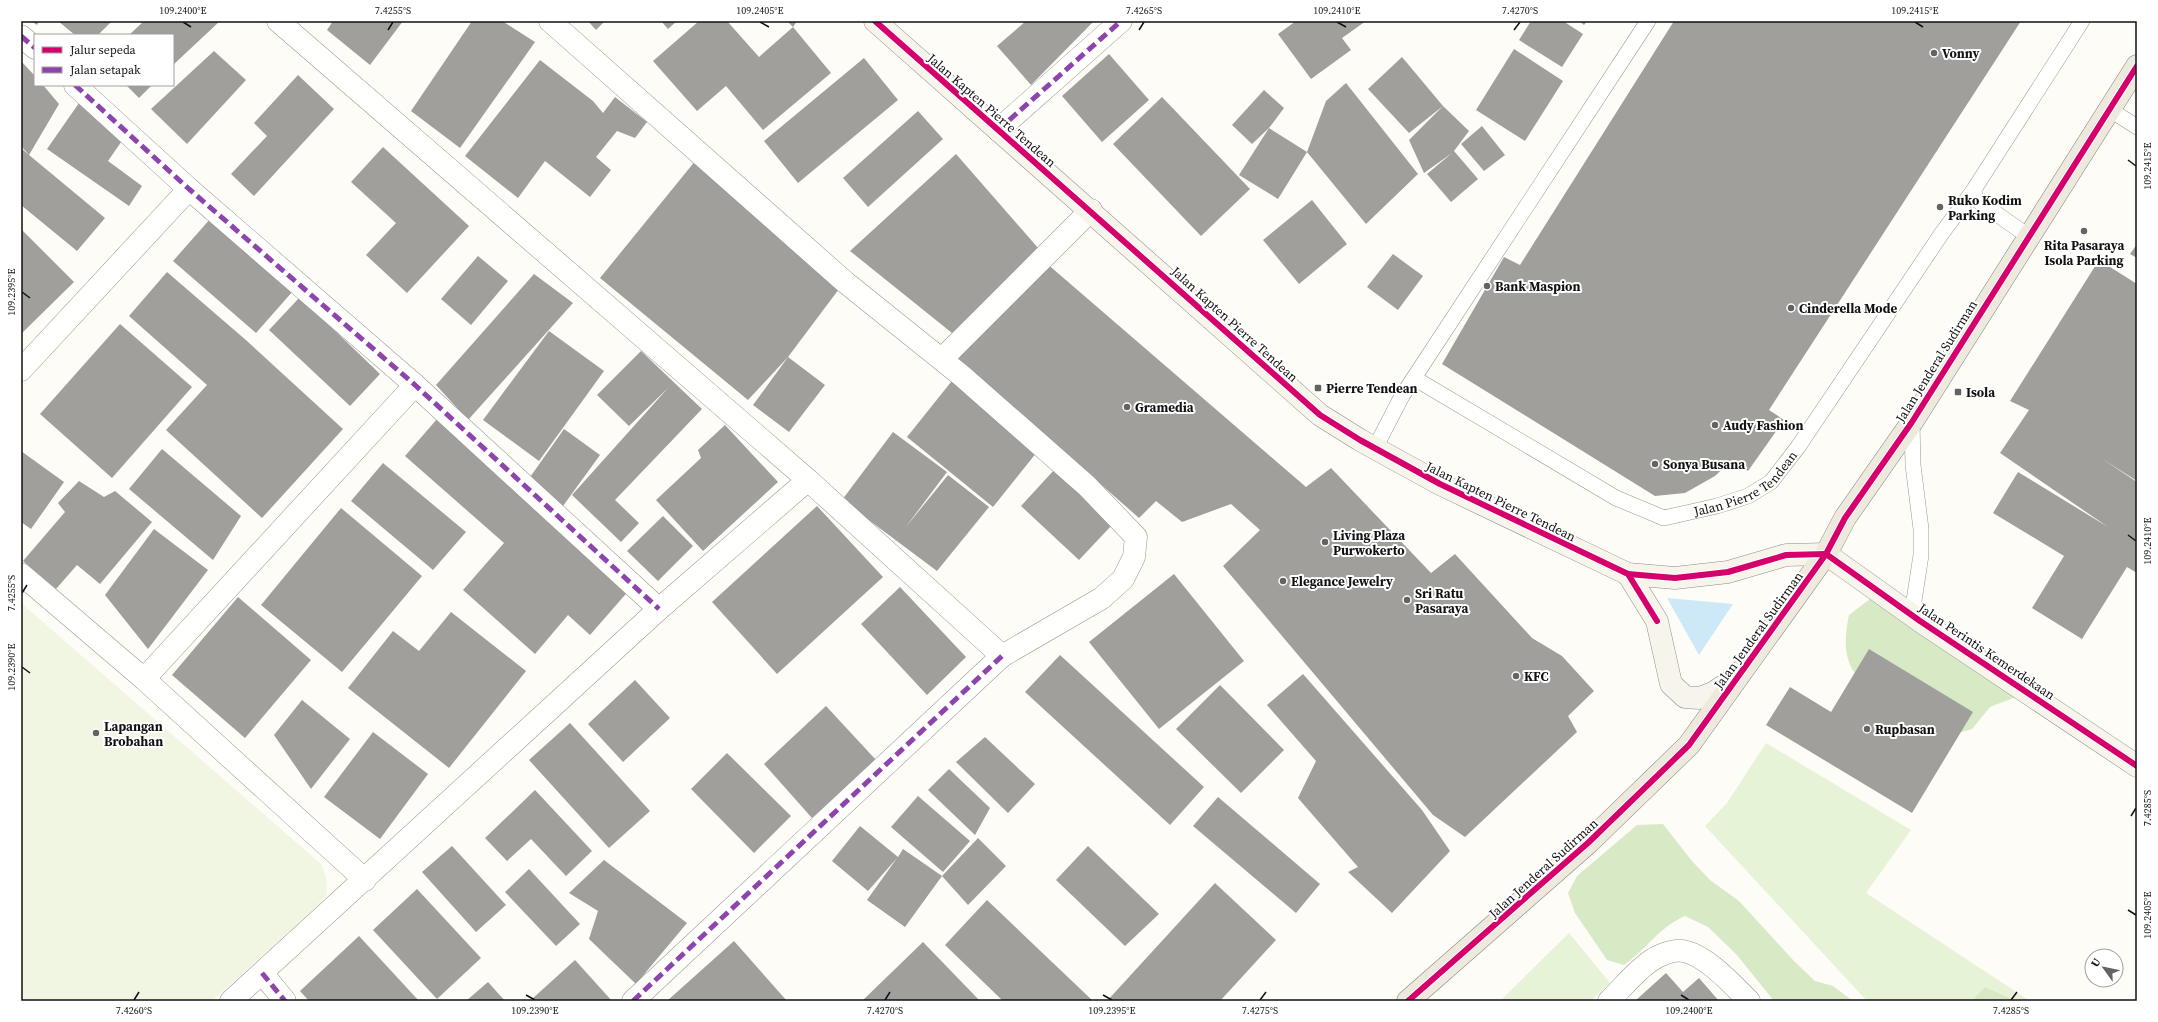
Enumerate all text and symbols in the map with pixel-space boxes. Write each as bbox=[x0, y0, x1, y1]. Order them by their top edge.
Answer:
text: 109.2400°E bbox=[159, 4, 207, 17]
text: 7.4255°S bbox=[375, 4, 411, 17]
text: 109.2405°E bbox=[736, 4, 784, 17]
text: 7.4265°S bbox=[1126, 4, 1162, 17]
text: 109.2410°E bbox=[1313, 4, 1361, 17]
text: 7.4270°S bbox=[1502, 4, 1538, 17]
text: 109.2415°E bbox=[1891, 4, 1939, 17]
legend bbox=[34, 34, 174, 86]
text: Jalur sepeda bbox=[69, 42, 137, 58]
place label: Vonny bbox=[1942, 45, 1979, 62]
marker: Vonny bbox=[1929, 48, 1939, 58]
street label: Jalan Kapten Pierre Tendean bbox=[923, 49, 1060, 171]
text: Jalan setapak bbox=[69, 62, 141, 78]
text: 109.2415°E bbox=[2141, 142, 2154, 190]
place label: Ruko Kodim Parking bbox=[1948, 192, 2022, 224]
marker: Ruko Kodim Parking bbox=[1935, 202, 1945, 212]
marker: Rita Pasaraya Isola Parking bbox=[2079, 226, 2089, 236]
place label: Rita Pasaraya Isola Parking bbox=[2044, 237, 2124, 269]
street label: Jalan Kapten Pierre Tendean bbox=[1167, 262, 1302, 386]
text: 109.2395°E bbox=[5, 268, 18, 316]
place label: Bank Maspion bbox=[1495, 278, 1580, 295]
marker: Bank Maspion bbox=[1482, 281, 1492, 291]
street label: Jalan Jenderal Sudirman bbox=[1891, 297, 1981, 426]
place label: Cinderella Mode bbox=[1799, 300, 1897, 317]
marker: Cinderella Mode bbox=[1786, 303, 1796, 313]
place label: Pierre Tendean bbox=[1326, 380, 1418, 397]
marker: Pierre Tendean bbox=[1313, 383, 1323, 393]
place label: Isola bbox=[1966, 384, 1995, 401]
marker: Isola bbox=[1953, 387, 1963, 397]
place label: Gramedia bbox=[1135, 399, 1194, 416]
marker: Gramedia bbox=[1122, 402, 1132, 412]
place label: Audy Fashion bbox=[1723, 417, 1803, 434]
marker: Audy Fashion bbox=[1710, 420, 1720, 430]
street label: Jalan Pierre Tendean bbox=[1691, 447, 1801, 520]
place label: Sonya Busana bbox=[1663, 456, 1745, 473]
street label: Jalan Kapten Pierre Tendean bbox=[1422, 457, 1579, 545]
marker: Sonya Busana bbox=[1650, 459, 1660, 469]
text: 109.2410°E bbox=[2141, 517, 2154, 565]
place label: Living Plaza Purwokerto bbox=[1333, 527, 1405, 559]
marker: Living Plaza Purwokerto bbox=[1320, 537, 1330, 547]
street label: Jalan Jenderal Sudirman bbox=[1709, 568, 1807, 693]
place label: Elegance Jewelry bbox=[1291, 573, 1393, 590]
text: 7.4255°S bbox=[5, 575, 18, 611]
marker: Elegance Jewelry bbox=[1278, 576, 1288, 586]
place label: Sri Ratu Pasaraya bbox=[1415, 585, 1468, 617]
marker: Sri Ratu Pasaraya bbox=[1402, 595, 1412, 605]
street label: Jalan Perintis Kemerdekaan bbox=[1914, 599, 2058, 704]
text: 109.2390°E bbox=[5, 643, 18, 691]
place label: KFC bbox=[1524, 668, 1549, 685]
marker: KFC bbox=[1511, 671, 1521, 681]
place label: Lapangan Brobahan bbox=[104, 718, 163, 750]
place label: Rupbasan bbox=[1875, 721, 1935, 738]
marker: Rupbasan bbox=[1862, 724, 1872, 734]
marker: Lapangan Brobahan bbox=[91, 728, 101, 738]
text: 7.4285°S bbox=[2141, 790, 2154, 826]
street label: Jalan Jenderal Sudirman bbox=[1484, 815, 1602, 923]
text: 109.2405°E bbox=[2141, 891, 2154, 939]
north arrow bbox=[2084, 948, 2124, 988]
text: U bbox=[2088, 955, 2105, 970]
text: 7.4260°S bbox=[116, 1004, 152, 1017]
text: 109.2390°E bbox=[511, 1004, 559, 1017]
text: 7.4270°S bbox=[867, 1004, 903, 1017]
text: 109.2395°E bbox=[1088, 1004, 1136, 1017]
text: 7.4275°S bbox=[1242, 1004, 1278, 1017]
text: 109.2400°E bbox=[1665, 1004, 1713, 1017]
text: 7.4285°S bbox=[1993, 1004, 2029, 1017]

